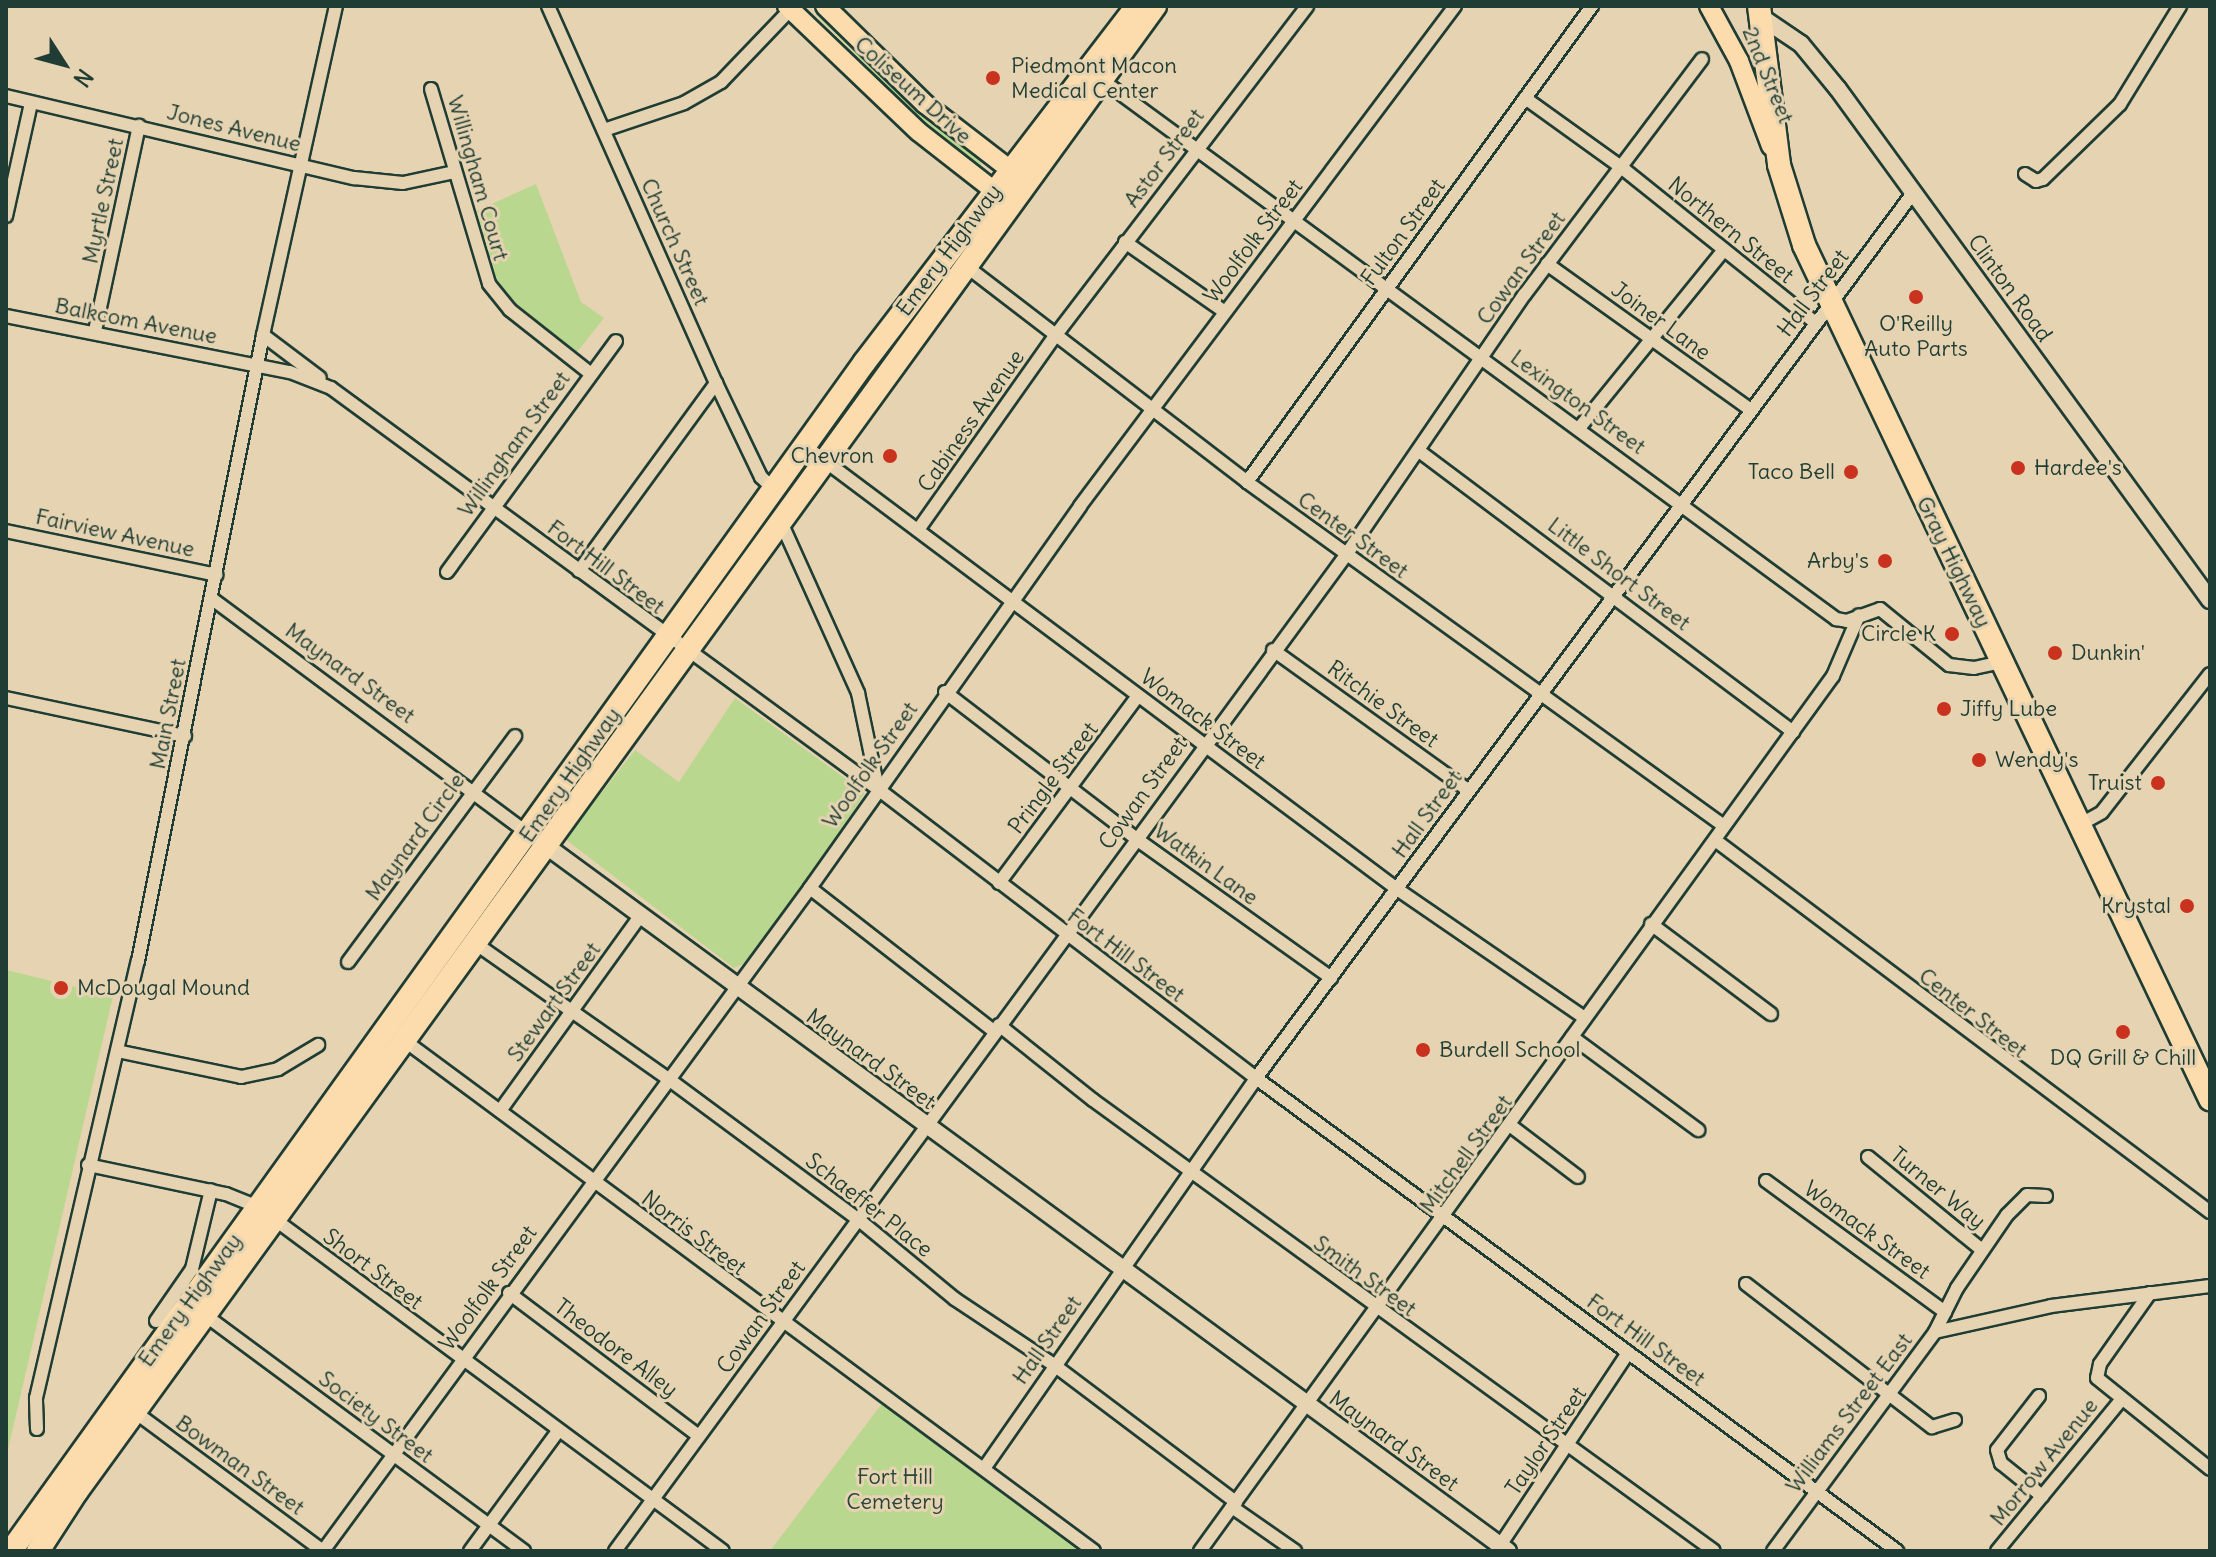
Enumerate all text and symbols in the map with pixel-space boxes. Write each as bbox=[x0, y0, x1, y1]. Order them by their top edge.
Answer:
street label: 2nd Street bbox=[1737, 23, 1799, 127]
north arrow bbox=[24, 24, 104, 104]
street label: Coliseum Drive bbox=[849, 31, 977, 149]
place label: Piedmont Macon Medical Center bbox=[1011, 52, 1177, 104]
text: N bbox=[68, 64, 99, 92]
marker: Piedmont Macon Medical Center bbox=[982, 67, 1004, 89]
street label: Willingham Court bbox=[442, 92, 514, 264]
street label: Jones Avenue bbox=[164, 99, 304, 157]
street label: Astor Street bbox=[1118, 103, 1210, 213]
street label: Myrtle Street bbox=[77, 136, 129, 266]
street label: Northern Street bbox=[1663, 171, 1799, 289]
street label: Fulton Street bbox=[1355, 173, 1451, 291]
street label: Church Street bbox=[635, 174, 715, 310]
street label: Woolfolk Street bbox=[1198, 174, 1308, 308]
street label: Emery Highway bbox=[891, 179, 1007, 321]
street label: Cowan Street bbox=[1471, 206, 1571, 330]
street label: Clinton Road bbox=[1962, 229, 2058, 347]
street label: Hall Street bbox=[1772, 244, 1854, 342]
street label: Joiner Lane bbox=[1606, 276, 1716, 366]
marker: O'Reilly Auto Parts bbox=[1907, 288, 1925, 306]
street label: Balkcom Avenue bbox=[53, 292, 219, 350]
place label: O'Reilly Auto Parts bbox=[1864, 310, 1968, 362]
street label: Lexington Street bbox=[1505, 344, 1651, 460]
street label: Cabiness Avenue bbox=[912, 345, 1030, 497]
street label: Willingham Street bbox=[452, 366, 576, 522]
place label: Chevron bbox=[790, 443, 874, 469]
marker: Chevron bbox=[881, 447, 899, 465]
place label: Hardee's bbox=[2034, 455, 2122, 481]
place label: Taco Bell bbox=[1748, 459, 1835, 485]
marker: Hardee's bbox=[2009, 459, 2027, 477]
marker: Taco Bell bbox=[1842, 463, 1860, 481]
street label: Center Street bbox=[1293, 486, 1413, 584]
street label: Gray Highway bbox=[1911, 492, 1997, 632]
street label: Fairview Avenue bbox=[33, 503, 197, 563]
street label: Little Short Street bbox=[1543, 512, 1695, 636]
street label: Fort Hill Street bbox=[542, 514, 670, 620]
place label: Arby's bbox=[1807, 548, 1869, 574]
marker: Arby's bbox=[1876, 552, 1894, 570]
street label: Maynard Street bbox=[280, 617, 420, 729]
place label: Circle K bbox=[1861, 621, 1936, 647]
marker: Circle K bbox=[1943, 625, 1961, 643]
place label: Dunkin' bbox=[2071, 640, 2145, 666]
marker: Dunkin' bbox=[2046, 644, 2064, 662]
street label: Ritchie Street bbox=[1322, 655, 1444, 753]
street label: Main Street bbox=[144, 657, 192, 771]
street label: Womack Street bbox=[1135, 663, 1271, 775]
place label: Jiffy Lube bbox=[1960, 696, 2057, 722]
street label: Woolfolk Street bbox=[817, 697, 923, 833]
marker: Jiffy Lube bbox=[1935, 700, 1953, 718]
street label: Emery Highway bbox=[514, 703, 626, 847]
street label: Pringle Street bbox=[1002, 717, 1104, 839]
street label: Cowan Street bbox=[1093, 731, 1193, 855]
place label: Wendy's bbox=[1995, 747, 2078, 773]
marker: Wendy's bbox=[1970, 751, 1988, 769]
street label: Hall Street bbox=[1386, 765, 1468, 863]
street label: Maynard Circle bbox=[360, 768, 470, 906]
place label: Truist bbox=[2088, 770, 2142, 796]
marker: Truist bbox=[2149, 774, 2167, 792]
street label: Watkin Lane bbox=[1149, 817, 1263, 911]
place label: Krystal bbox=[2101, 893, 2171, 919]
marker: Krystal bbox=[2178, 897, 2196, 915]
street label: Fort Hill Street bbox=[1062, 902, 1190, 1008]
street label: Stewart Street bbox=[502, 937, 606, 1067]
street label: Center Street bbox=[1914, 962, 2032, 1064]
place label: McDougal Mound bbox=[77, 975, 250, 1001]
marker: McDougal Mound bbox=[52, 979, 70, 997]
street label: Maynard Street bbox=[801, 1003, 941, 1115]
marker: DQ Grill & Chill bbox=[2114, 1023, 2132, 1041]
place label: Burdell School bbox=[1439, 1037, 1581, 1063]
marker: Burdell School bbox=[1414, 1041, 1432, 1059]
place label: DQ Grill & Chill bbox=[2050, 1045, 2196, 1071]
street label: Mitchell Street bbox=[1414, 1090, 1518, 1218]
street label: Turner Way bbox=[1885, 1142, 1991, 1234]
street label: Schaeffer Place bbox=[800, 1147, 938, 1263]
street label: Womack Street bbox=[1799, 1175, 1935, 1285]
street label: Norris Street bbox=[636, 1185, 752, 1281]
street label: Woolfolk Street bbox=[434, 1220, 542, 1356]
street label: Short Street bbox=[318, 1223, 428, 1315]
street label: Emery Highway bbox=[133, 1228, 247, 1372]
street label: Smith Street bbox=[1308, 1230, 1422, 1322]
street label: Cowan Street bbox=[711, 1255, 811, 1379]
street label: Fort Hill Street bbox=[1582, 1288, 1710, 1392]
street label: Hall Street bbox=[1007, 1291, 1087, 1389]
street label: Theodore Alley bbox=[549, 1293, 683, 1403]
street label: Williams Street East bbox=[1780, 1328, 1918, 1498]
street label: Society Street bbox=[314, 1365, 438, 1469]
street label: Taylor Street bbox=[1500, 1382, 1592, 1500]
street label: Maynard Street bbox=[1324, 1385, 1464, 1497]
street label: Morrow Avenue bbox=[1985, 1393, 2103, 1531]
street label: Bowman Street bbox=[171, 1409, 309, 1521]
park label: Fort Hill Cemetery bbox=[846, 1463, 944, 1514]

